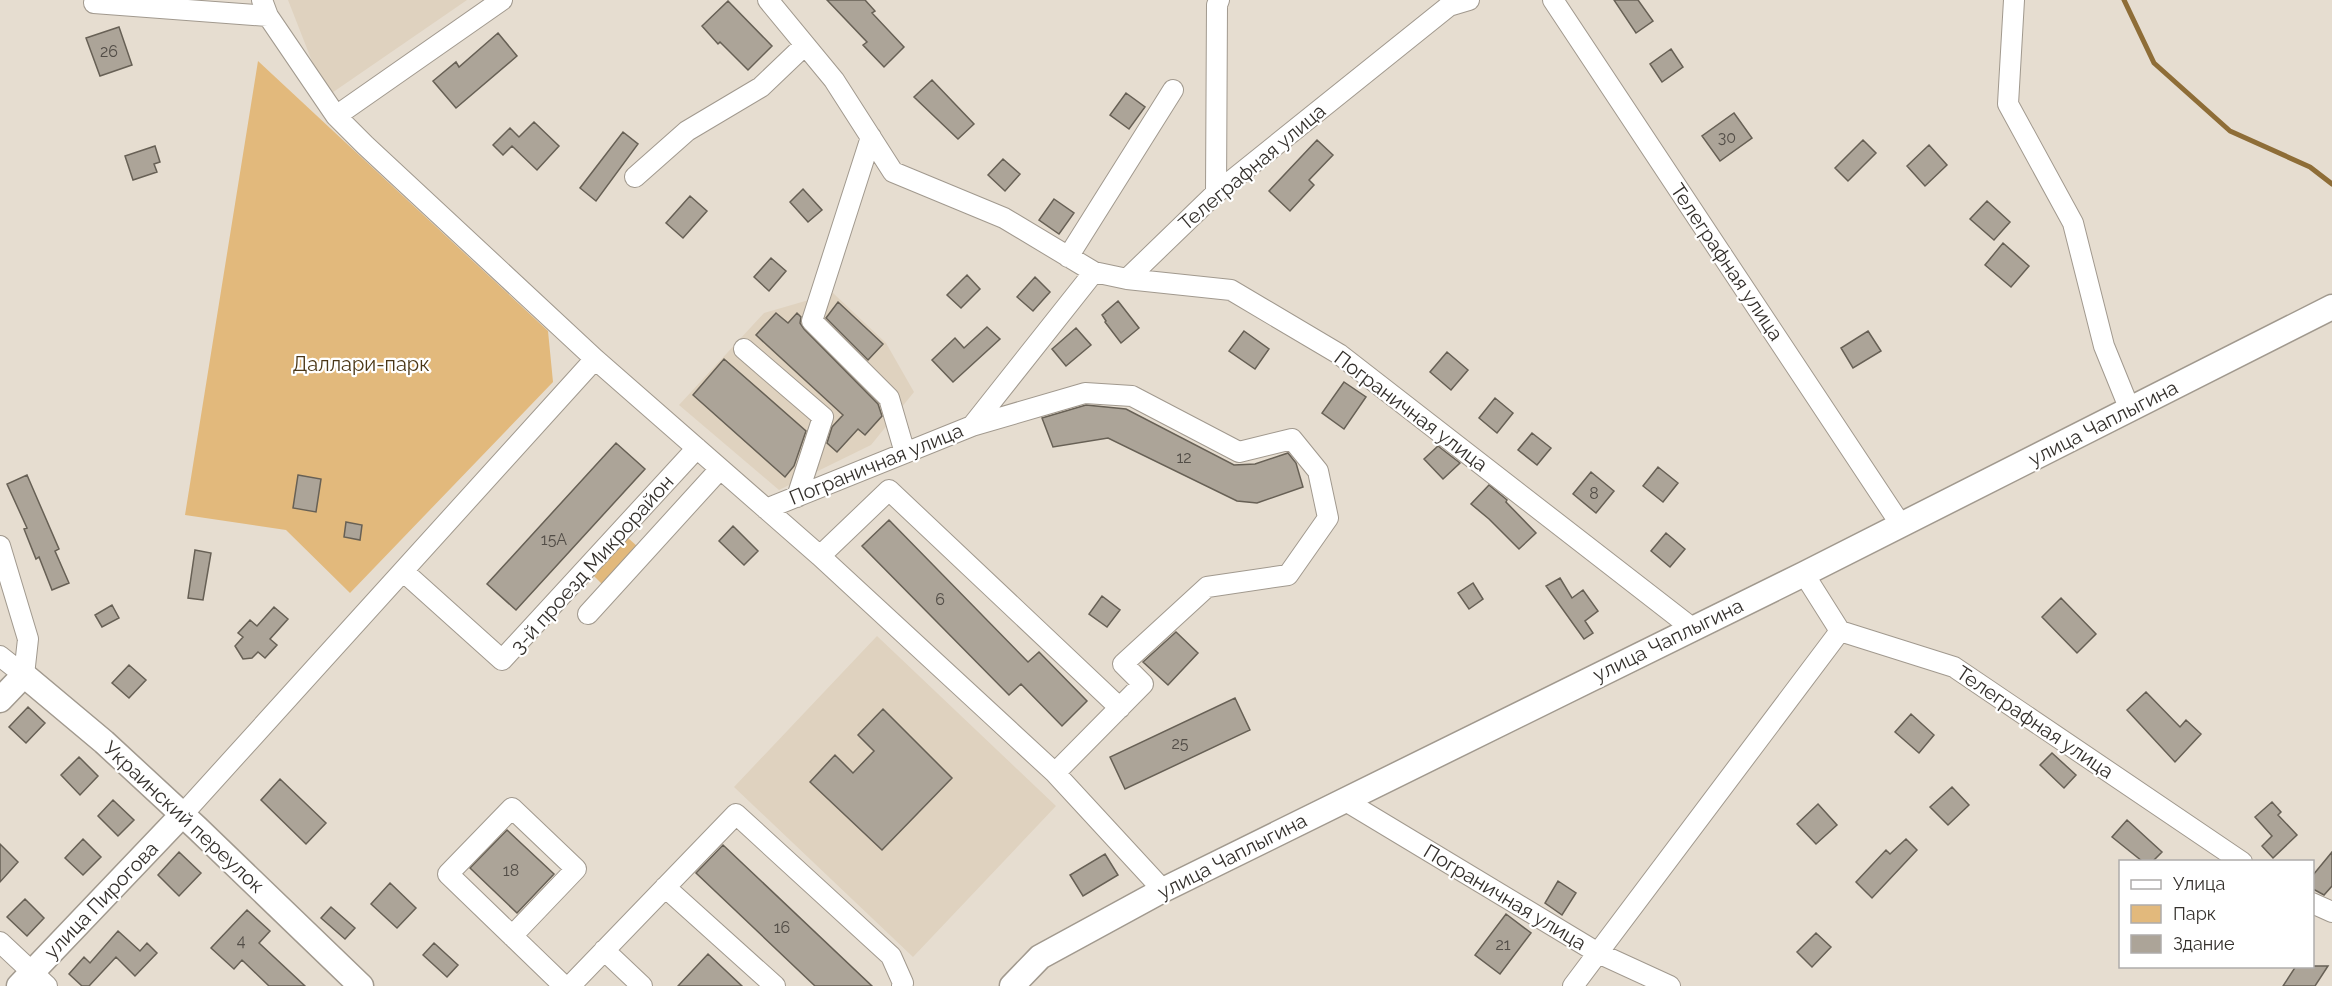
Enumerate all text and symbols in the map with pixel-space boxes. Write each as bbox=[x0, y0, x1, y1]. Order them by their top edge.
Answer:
house number: 26 bbox=[100, 42, 118, 61]
street label: Телеграфная улица bbox=[1174, 99, 1330, 235]
house number: 30 bbox=[1718, 128, 1736, 147]
street label: Телеграфная улица bbox=[1666, 179, 1788, 345]
street label: Пограничная улица bbox=[1330, 346, 1492, 476]
park label: Даллари-парк bbox=[292, 352, 430, 376]
street label: улица Чаплыгина bbox=[2024, 375, 2182, 471]
street label: Пограничная улица bbox=[786, 418, 966, 510]
house number: 12 bbox=[1176, 448, 1192, 467]
street label: 3-й проезд Микрорайон bbox=[505, 470, 679, 658]
house number: 8 bbox=[1589, 484, 1599, 503]
house number: 15А bbox=[541, 530, 567, 549]
house number: 6 bbox=[935, 590, 945, 609]
street label: улица Чаплыгина bbox=[1589, 593, 1747, 687]
street label: Телеграфная улица bbox=[1952, 661, 2118, 783]
house number: 25 bbox=[1171, 734, 1189, 753]
street label: Украинский переулок bbox=[99, 736, 269, 898]
street label: улица Чаплыгина bbox=[1153, 808, 1311, 904]
street label: улица Пирогова bbox=[39, 836, 163, 964]
street label: Пограничная улица bbox=[1419, 839, 1591, 955]
legend bbox=[2119, 860, 2314, 968]
house number: 18 bbox=[503, 861, 519, 880]
text: Улица bbox=[2173, 873, 2225, 894]
text: Парк bbox=[2173, 903, 2216, 924]
house number: 16 bbox=[774, 918, 790, 937]
house number: 4 bbox=[237, 931, 246, 950]
text: Здание bbox=[2173, 933, 2235, 954]
house number: 21 bbox=[1495, 935, 1511, 954]

